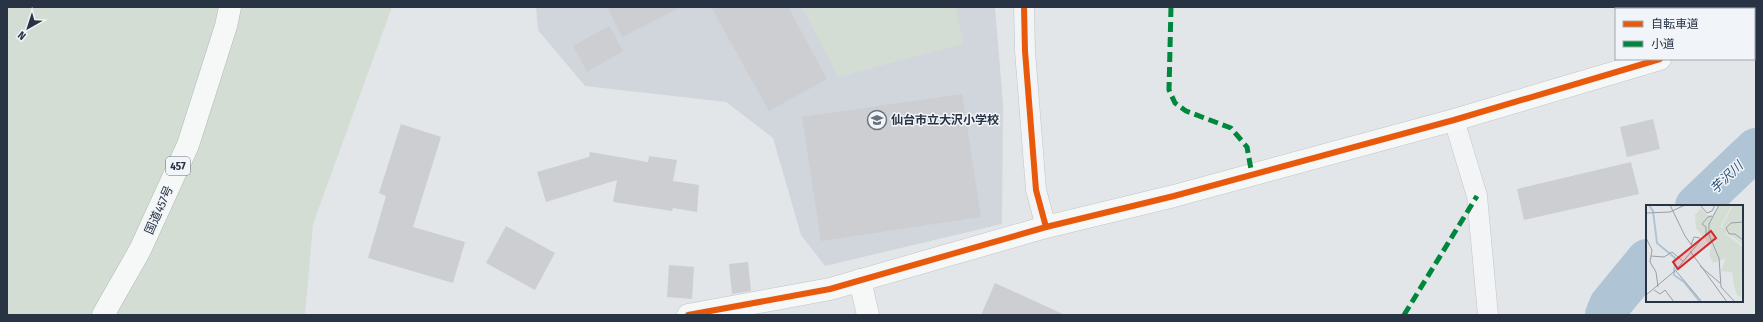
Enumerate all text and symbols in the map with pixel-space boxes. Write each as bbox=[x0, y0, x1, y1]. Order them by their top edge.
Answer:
north arrow bbox=[8, 8, 48, 48]
legend bbox=[1615, 8, 1755, 60]
text: 自転車道 bbox=[1651, 17, 1699, 31]
text: N bbox=[15, 28, 29, 43]
text: 小道 bbox=[1651, 37, 1675, 51]
school or university icon: 仙台市立大沢小学校 bbox=[866, 109, 888, 131]
place label: 仙台市立大沢小学校 bbox=[891, 113, 999, 127]
road number: 457 bbox=[166, 157, 190, 175]
water label: 芋沢川 bbox=[1707, 157, 1747, 196]
street label: 国道457号 bbox=[142, 183, 176, 237]
inset map bbox=[1646, 205, 1743, 302]

